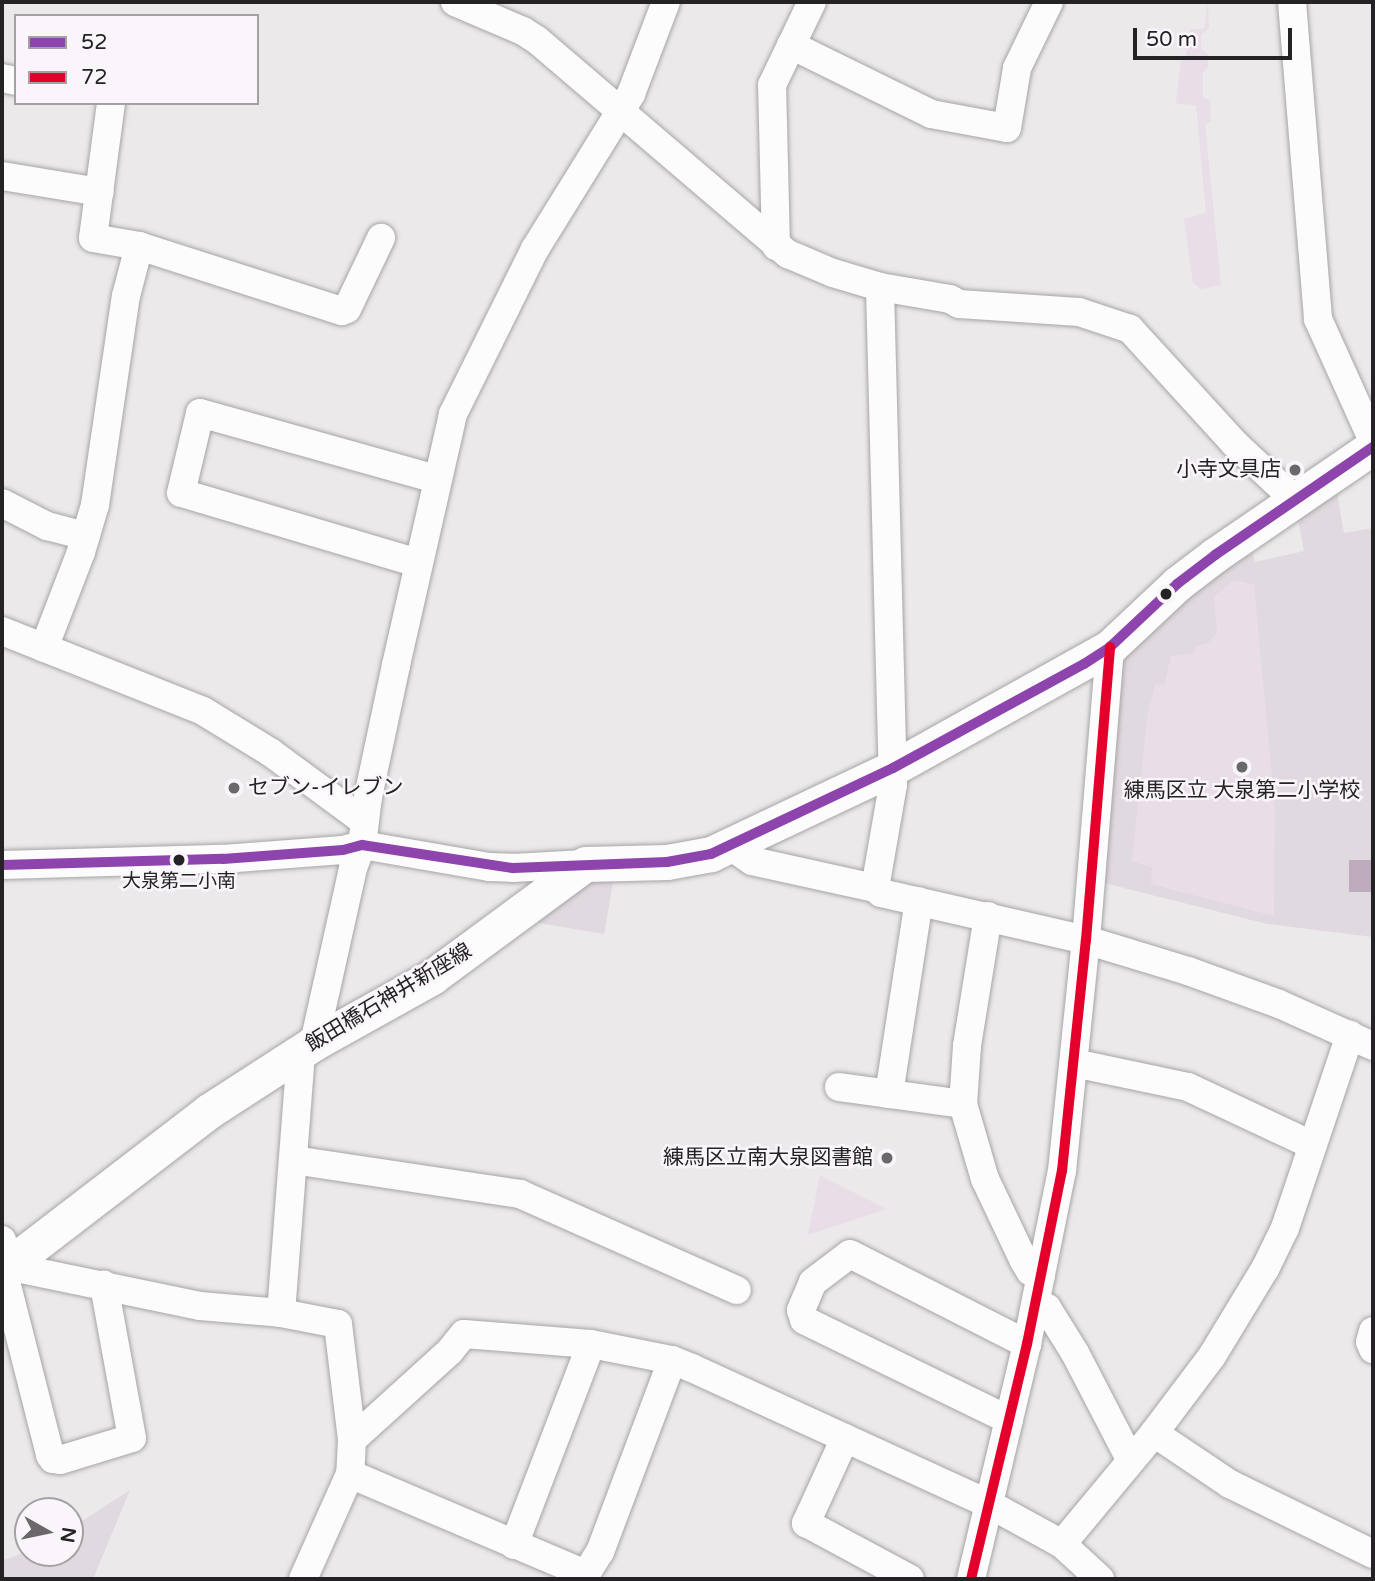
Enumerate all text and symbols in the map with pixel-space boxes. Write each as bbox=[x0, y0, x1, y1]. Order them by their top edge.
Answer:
legend bbox=[14, 14, 259, 105]
scale bar bbox=[1137, 14, 1296, 58]
text: 50 m bbox=[1146, 27, 1197, 52]
text: 52 bbox=[81, 30, 107, 55]
text: 72 bbox=[81, 65, 107, 90]
place label: 小寺文具店 bbox=[1176, 457, 1281, 483]
marker: 小寺文具店 bbox=[1287, 462, 1303, 478]
unlabelled marker bbox=[1159, 587, 1173, 601]
marker: 練馬区立 大泉第二小学校 bbox=[1234, 759, 1250, 775]
place label: セブン-イレブン bbox=[248, 775, 404, 801]
place label: 練馬区立 大泉第二小学校 bbox=[1124, 778, 1360, 804]
marker: セブン-イレブン bbox=[226, 780, 242, 796]
marker: 大泉第二小南 bbox=[172, 853, 186, 867]
place label: 大泉第二小南 bbox=[122, 871, 236, 893]
street label: 飯田橋石神井新座線 bbox=[302, 939, 476, 1057]
place label: 練馬区立南大泉図書館 bbox=[663, 1145, 873, 1171]
marker: 練馬区立南大泉図書館 bbox=[879, 1150, 895, 1166]
north arrow bbox=[14, 1497, 84, 1567]
text: N bbox=[56, 1526, 80, 1544]

